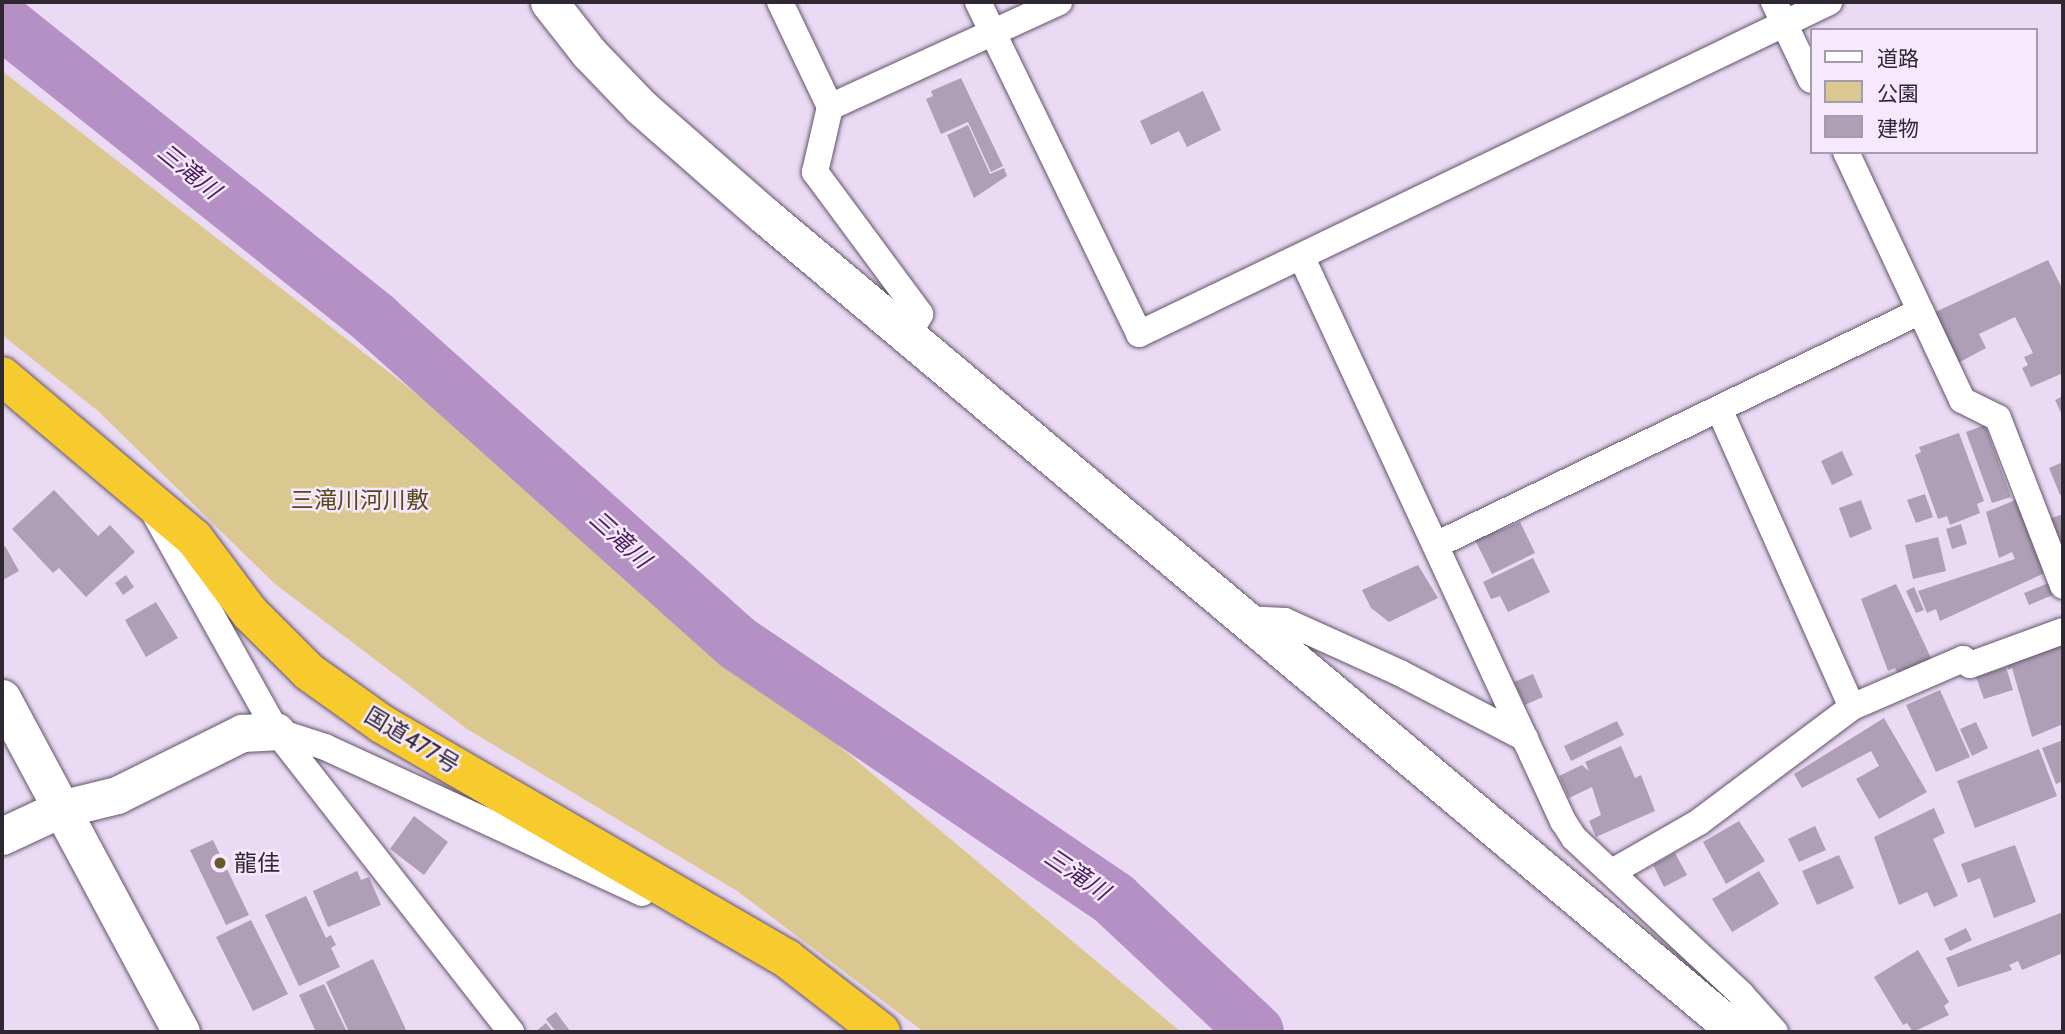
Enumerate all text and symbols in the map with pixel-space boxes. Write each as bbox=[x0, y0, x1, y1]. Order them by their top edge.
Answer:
legend bbox=[1810, 28, 2037, 154]
text: 道路 bbox=[1877, 46, 1919, 71]
text: 公園 bbox=[1877, 81, 1919, 106]
text: 建物 bbox=[1877, 116, 1919, 141]
water label: 三滝川 bbox=[152, 137, 226, 205]
park label: 三滝川河川敷 bbox=[291, 486, 429, 514]
water label: 三滝川 bbox=[584, 504, 656, 574]
street label: 国道477号 bbox=[360, 701, 464, 779]
water label: 三滝川 bbox=[1039, 842, 1115, 906]
place label: 龍佳 bbox=[234, 849, 280, 877]
marker: 龍佳 bbox=[212, 855, 228, 871]

